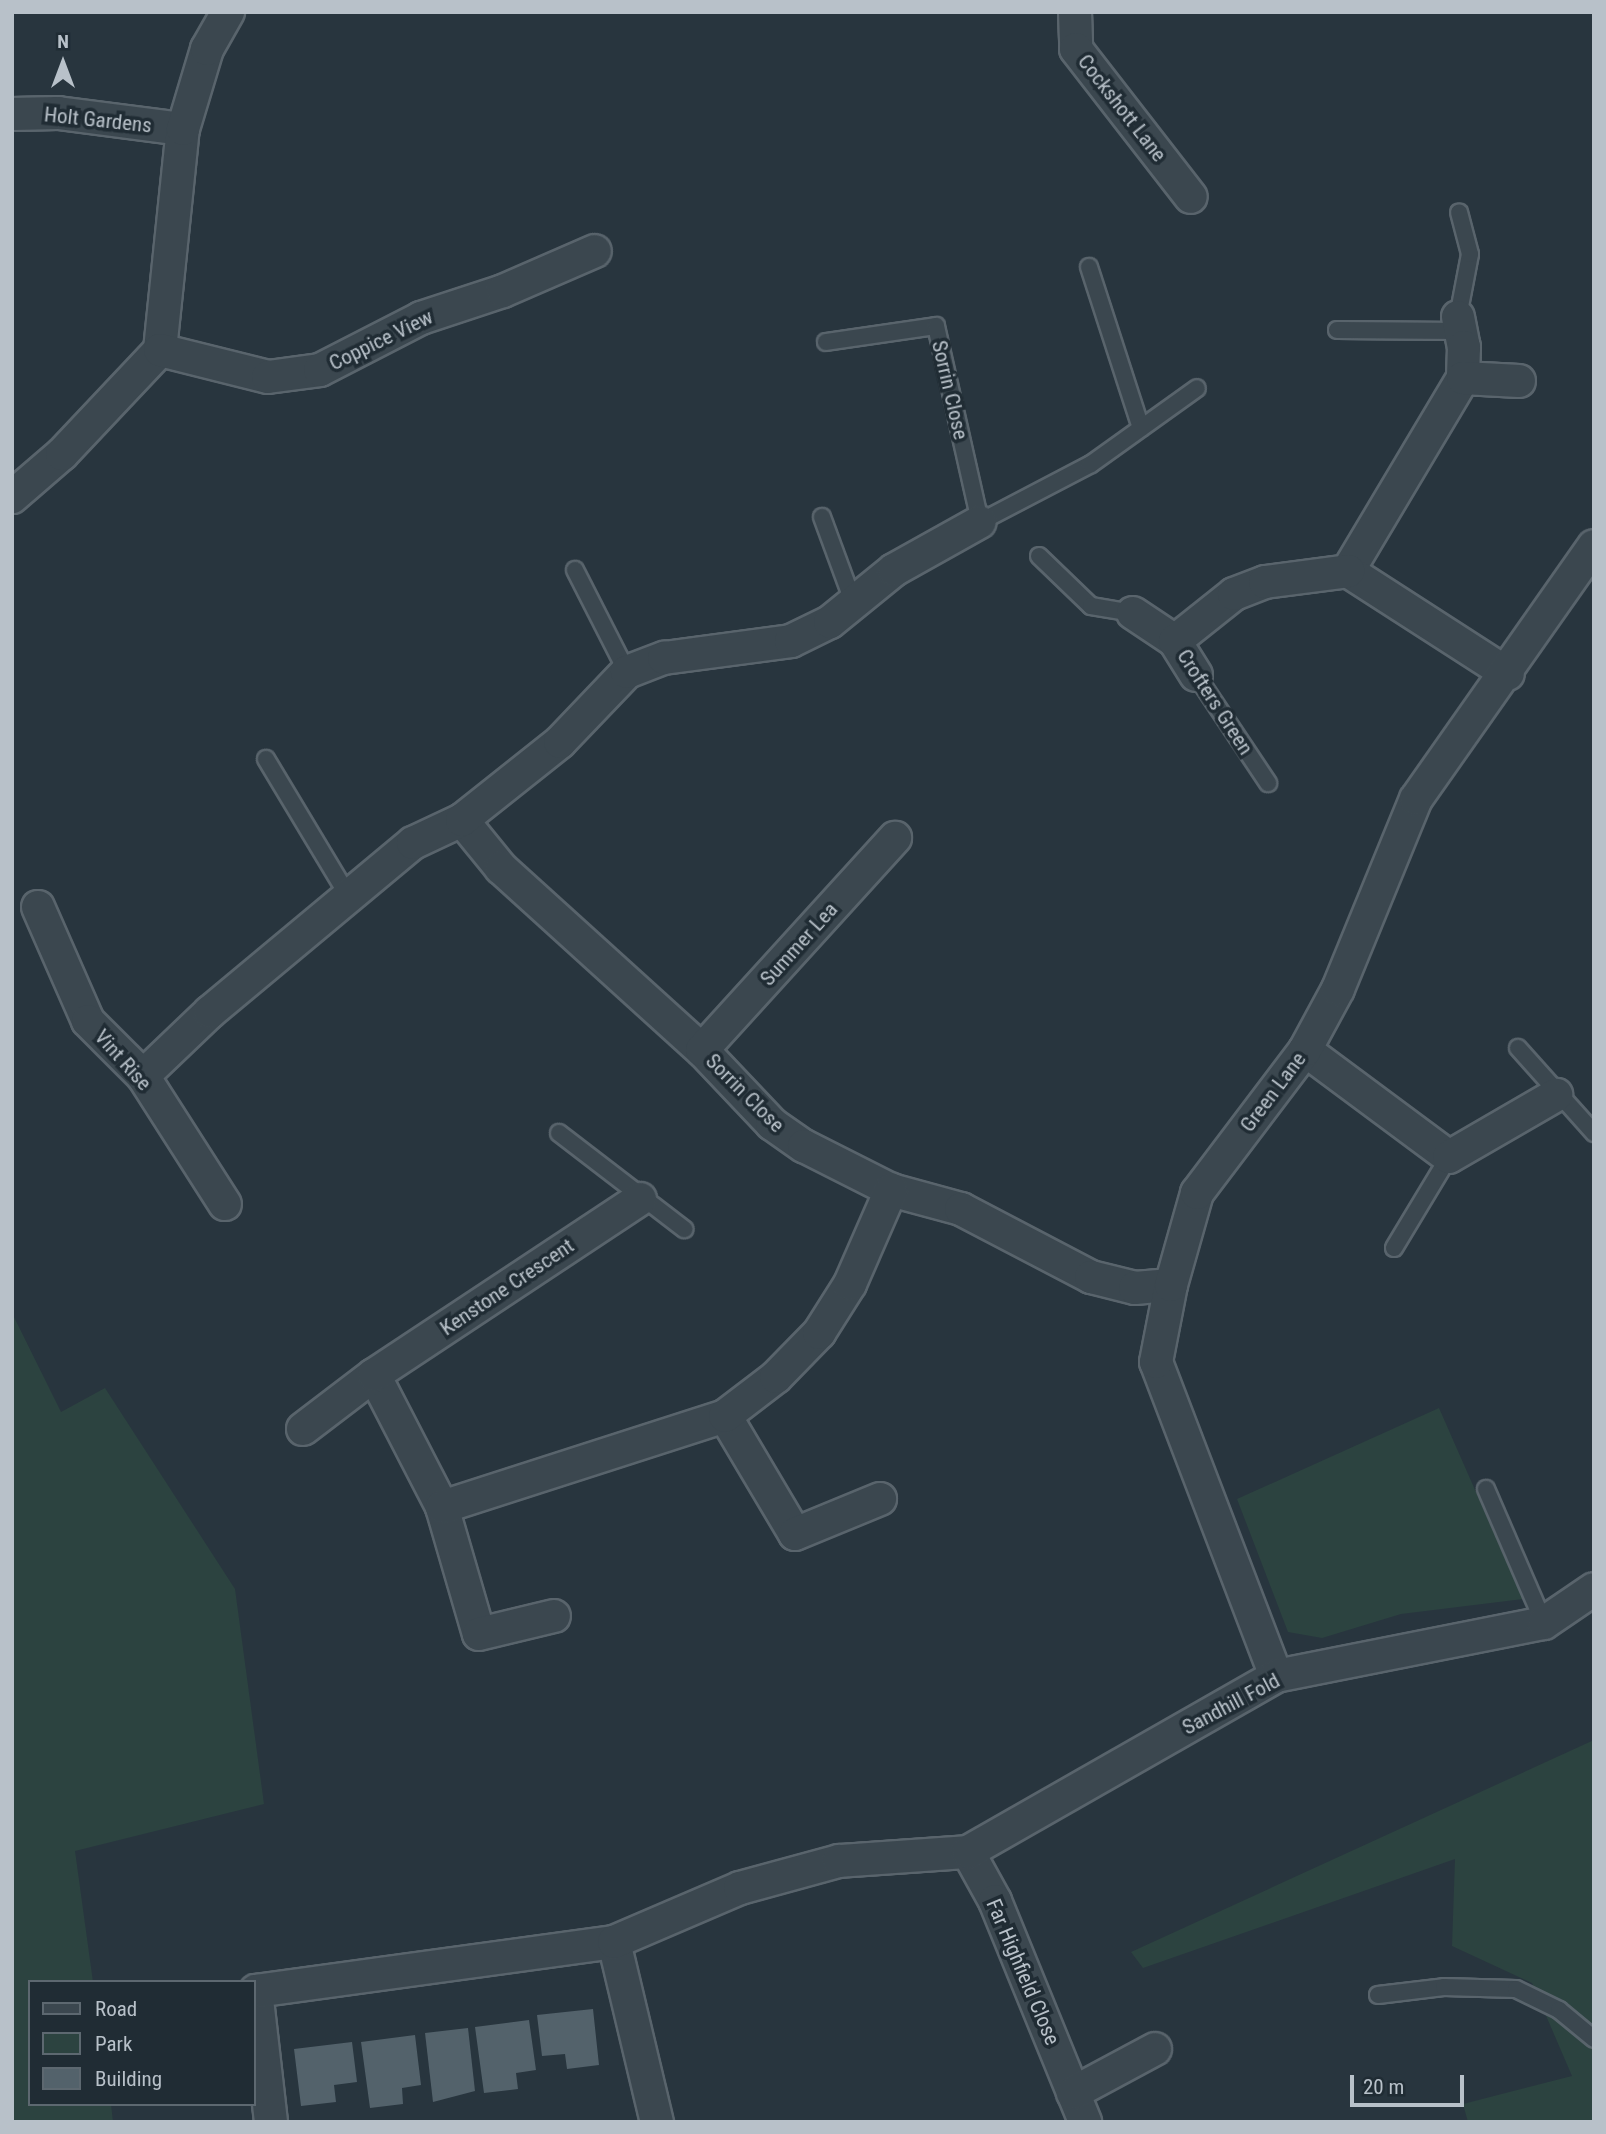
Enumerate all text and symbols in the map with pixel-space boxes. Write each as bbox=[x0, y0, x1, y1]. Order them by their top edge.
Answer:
north arrow bbox=[28, 28, 98, 98]
text: N bbox=[57, 30, 69, 53]
street label: Cockshott Lane bbox=[1072, 49, 1172, 167]
street label: Holt Gardens bbox=[43, 102, 153, 138]
street label: Coppice View bbox=[325, 304, 437, 376]
street label: Sorrin Close bbox=[926, 338, 974, 442]
street label: Crofters Green bbox=[1172, 645, 1258, 759]
street label: Summer Lea bbox=[755, 897, 843, 991]
street label: Vint Rise bbox=[89, 1024, 157, 1096]
street label: Green Lane bbox=[1235, 1047, 1311, 1137]
street label: Sorrin Close bbox=[700, 1048, 790, 1138]
street label: Kenstone Crescent bbox=[435, 1233, 579, 1341]
street label: Sandhill Fold bbox=[1178, 1668, 1284, 1740]
street label: Far Highfield Close bbox=[981, 1895, 1065, 2049]
legend bbox=[28, 1980, 256, 2106]
text: Road bbox=[95, 1997, 137, 2021]
text: Park bbox=[95, 2032, 132, 2056]
scale bar bbox=[1354, 2060, 1468, 2104]
text: Building bbox=[95, 2067, 162, 2091]
text: 20 m bbox=[1363, 2075, 1404, 2099]

